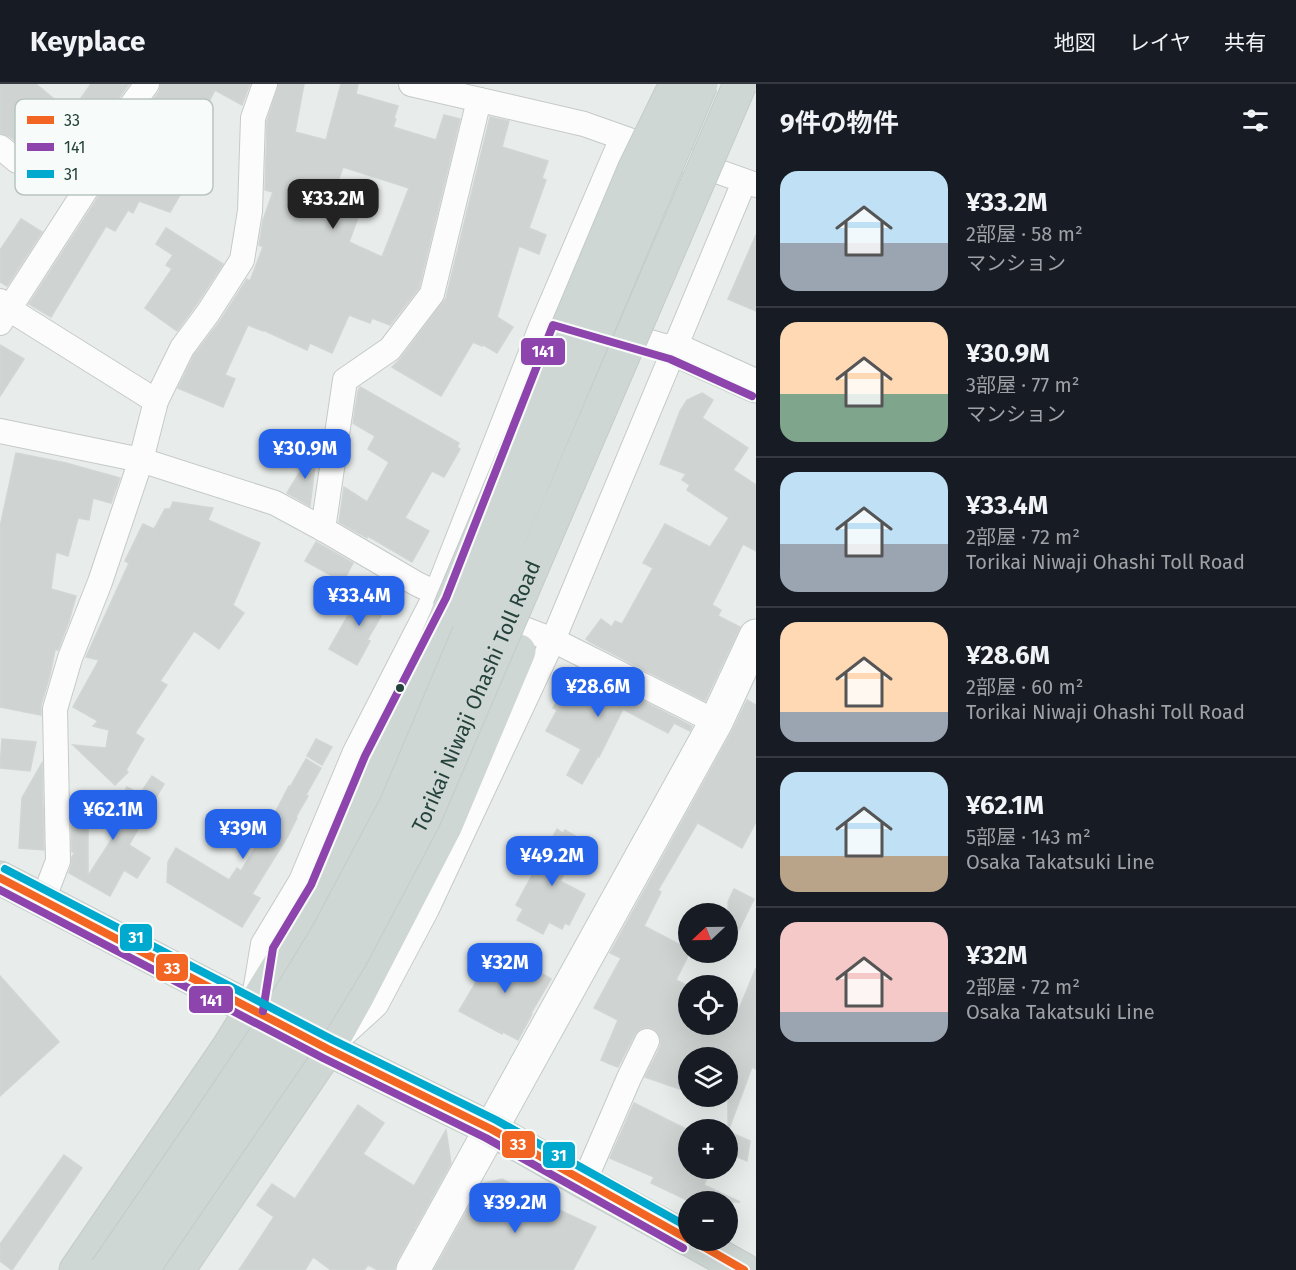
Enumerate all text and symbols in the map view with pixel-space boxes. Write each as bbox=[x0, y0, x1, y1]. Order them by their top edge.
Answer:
text: Keyplace bbox=[30, 25, 146, 58]
text: 地図 bbox=[1054, 30, 1096, 56]
text: レイヤ bbox=[1129, 30, 1191, 56]
text: 共有 bbox=[1224, 30, 1266, 56]
legend bbox=[15, 99, 213, 195]
icon: filters bbox=[1239, 104, 1272, 137]
text: 9件の物件 bbox=[780, 108, 899, 139]
text: 33 bbox=[64, 111, 80, 130]
text: 141 bbox=[64, 138, 85, 157]
text: 31 bbox=[64, 165, 79, 184]
pin: ¥33.2M bbox=[284, 179, 382, 230]
text: ¥33.2M bbox=[302, 186, 364, 210]
text: ¥33.2M bbox=[966, 187, 1048, 218]
icon: home bbox=[828, 195, 900, 267]
text: 2部屋 · 58 m² bbox=[966, 222, 1083, 246]
text: マンション bbox=[966, 251, 1066, 275]
line badge: 141 bbox=[520, 337, 566, 366]
text: ¥30.9M bbox=[966, 338, 1050, 369]
text: 141 bbox=[532, 342, 554, 361]
icon: home bbox=[828, 346, 900, 418]
text: 3部屋 · 77 m² bbox=[966, 373, 1079, 397]
text: マンション bbox=[966, 402, 1066, 426]
pin: ¥30.9M bbox=[256, 429, 354, 480]
text: ¥30.9M bbox=[273, 436, 337, 460]
text: ¥33.4M bbox=[966, 490, 1048, 521]
icon: home bbox=[828, 496, 900, 568]
text: 2部屋 · 72 m² bbox=[966, 525, 1080, 549]
text: Torikai Niwaji Ohashi Toll Road bbox=[966, 550, 1245, 574]
street label: Torikai Niwaji Ohashi Toll Road bbox=[406, 557, 547, 837]
pin: ¥33.4M bbox=[310, 576, 408, 627]
text: ¥33.4M bbox=[327, 583, 391, 607]
text: ¥28.6M bbox=[966, 640, 1050, 671]
icon: home bbox=[828, 646, 900, 718]
pin: ¥28.6M bbox=[549, 667, 647, 718]
text: ¥28.6M bbox=[566, 674, 630, 698]
text: 2部屋 · 60 m² bbox=[966, 675, 1083, 699]
unlabelled marker bbox=[394, 682, 406, 694]
text: Torikai Niwaji Ohashi Toll Road bbox=[966, 700, 1245, 724]
pin: ¥62.1M bbox=[64, 790, 162, 841]
text: ¥62.1M bbox=[966, 790, 1044, 821]
icon: home bbox=[828, 796, 900, 868]
text: ¥62.1M bbox=[83, 797, 143, 821]
pin: ¥39M bbox=[207, 809, 279, 860]
text: ¥39M bbox=[219, 816, 267, 840]
text: 5部屋 · 143 m² bbox=[966, 825, 1091, 849]
pin: ¥49.2M bbox=[503, 836, 601, 887]
text: ¥49.2M bbox=[520, 843, 584, 867]
text: Osaka Takatsuki Line bbox=[966, 850, 1155, 874]
north arrow bbox=[678, 903, 738, 963]
map controls bbox=[678, 903, 738, 1251]
line badge: 31 bbox=[119, 923, 153, 952]
text: 31 bbox=[127, 928, 144, 947]
text: ¥32M bbox=[966, 940, 1028, 971]
pin: ¥32M bbox=[469, 943, 541, 994]
icon: home bbox=[828, 946, 900, 1018]
text: ¥32M bbox=[481, 950, 529, 974]
line badge: 33 bbox=[155, 953, 189, 982]
text: 33 bbox=[163, 959, 180, 978]
button: locate bbox=[678, 975, 738, 1035]
text: 2部屋 · 72 m² bbox=[966, 975, 1080, 999]
line badge: 141 bbox=[188, 985, 234, 1014]
text: 141 bbox=[200, 991, 222, 1010]
text: Osaka Takatsuki Line bbox=[966, 1000, 1155, 1024]
button: layers bbox=[678, 1047, 738, 1107]
button: + bbox=[678, 1119, 738, 1179]
line badge: 33 bbox=[501, 1130, 536, 1159]
text: 33 bbox=[509, 1135, 526, 1154]
line badge: 31 bbox=[542, 1141, 576, 1169]
text: 31 bbox=[550, 1146, 567, 1165]
pin: ¥39.2M bbox=[466, 1183, 564, 1234]
text: ¥39.2M bbox=[483, 1190, 547, 1214]
button: − bbox=[678, 1191, 738, 1251]

